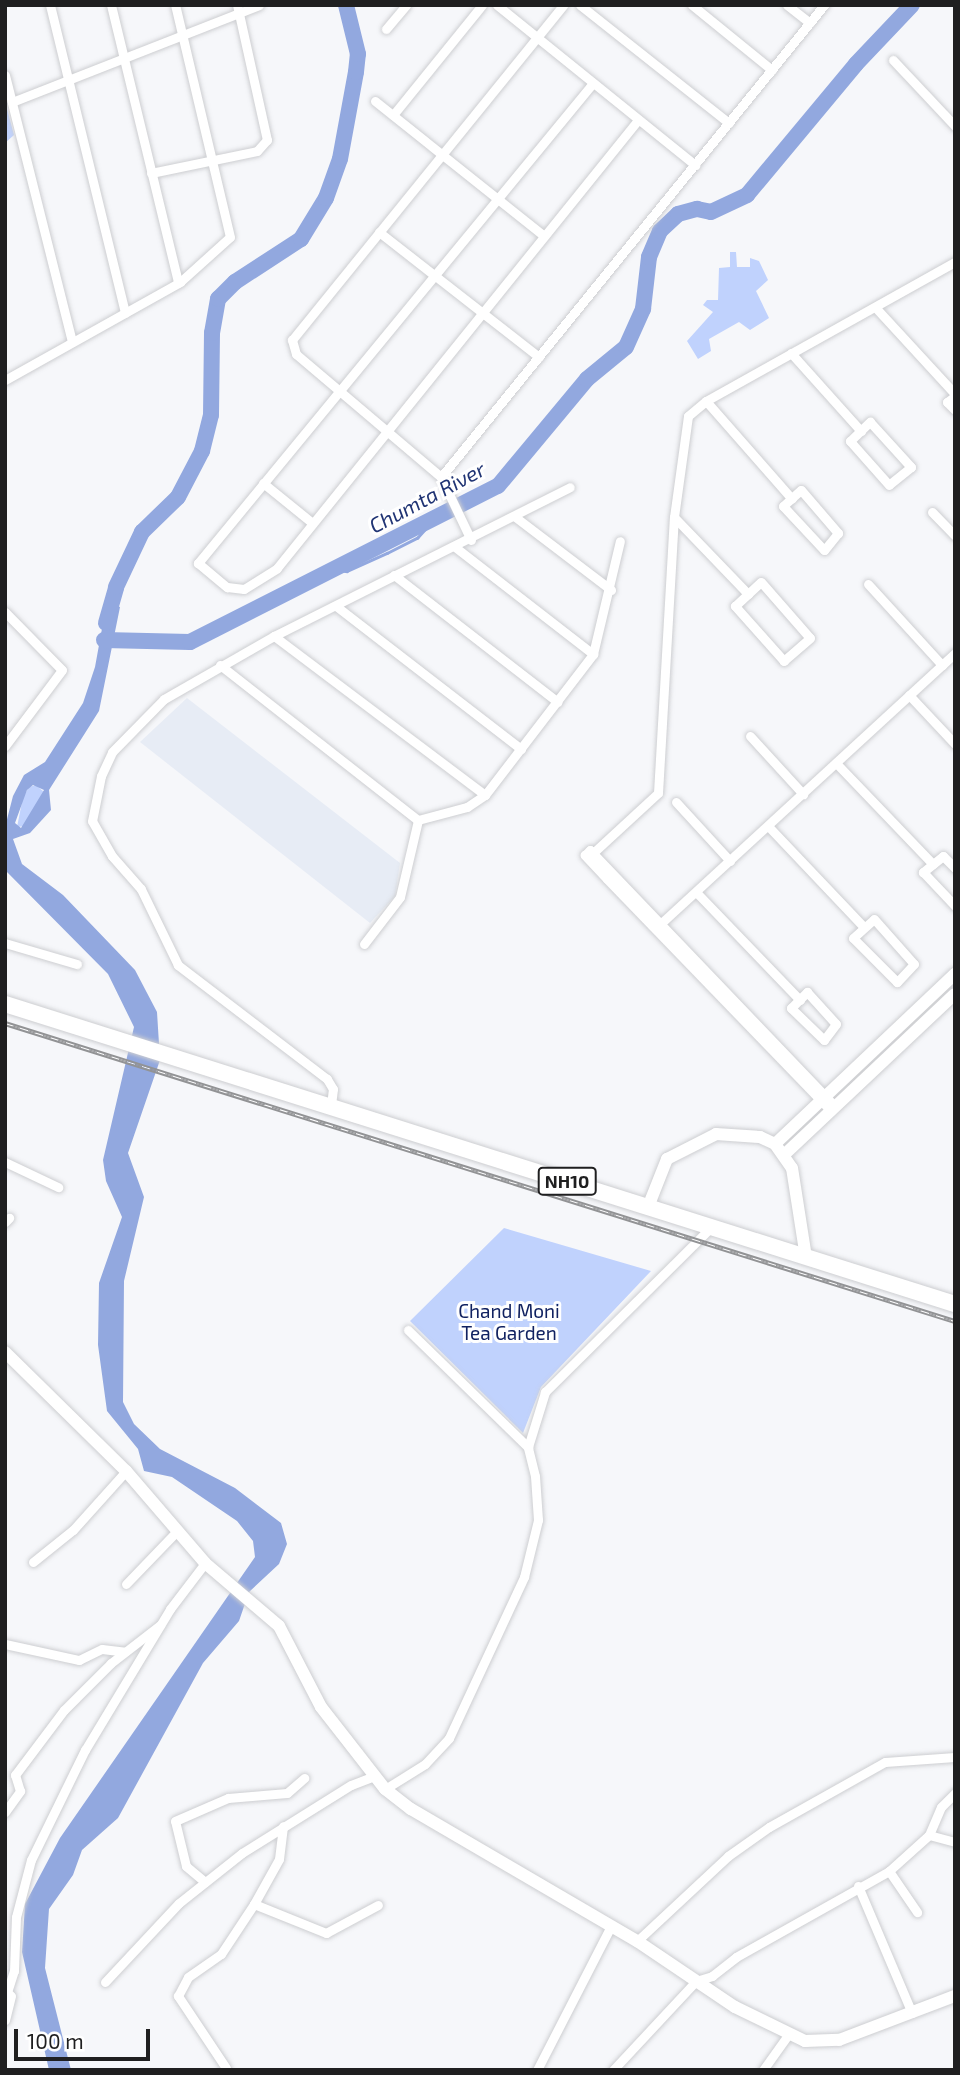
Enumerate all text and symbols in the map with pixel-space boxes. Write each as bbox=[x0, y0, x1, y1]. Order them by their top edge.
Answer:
water label: Chumta River bbox=[365, 456, 489, 538]
road number: NH10 bbox=[537, 1166, 597, 1196]
park label: Chand Moni Tea Garden bbox=[458, 1300, 560, 1344]
scale bar bbox=[18, 2016, 154, 2060]
text: 100 m bbox=[27, 2028, 84, 2053]

